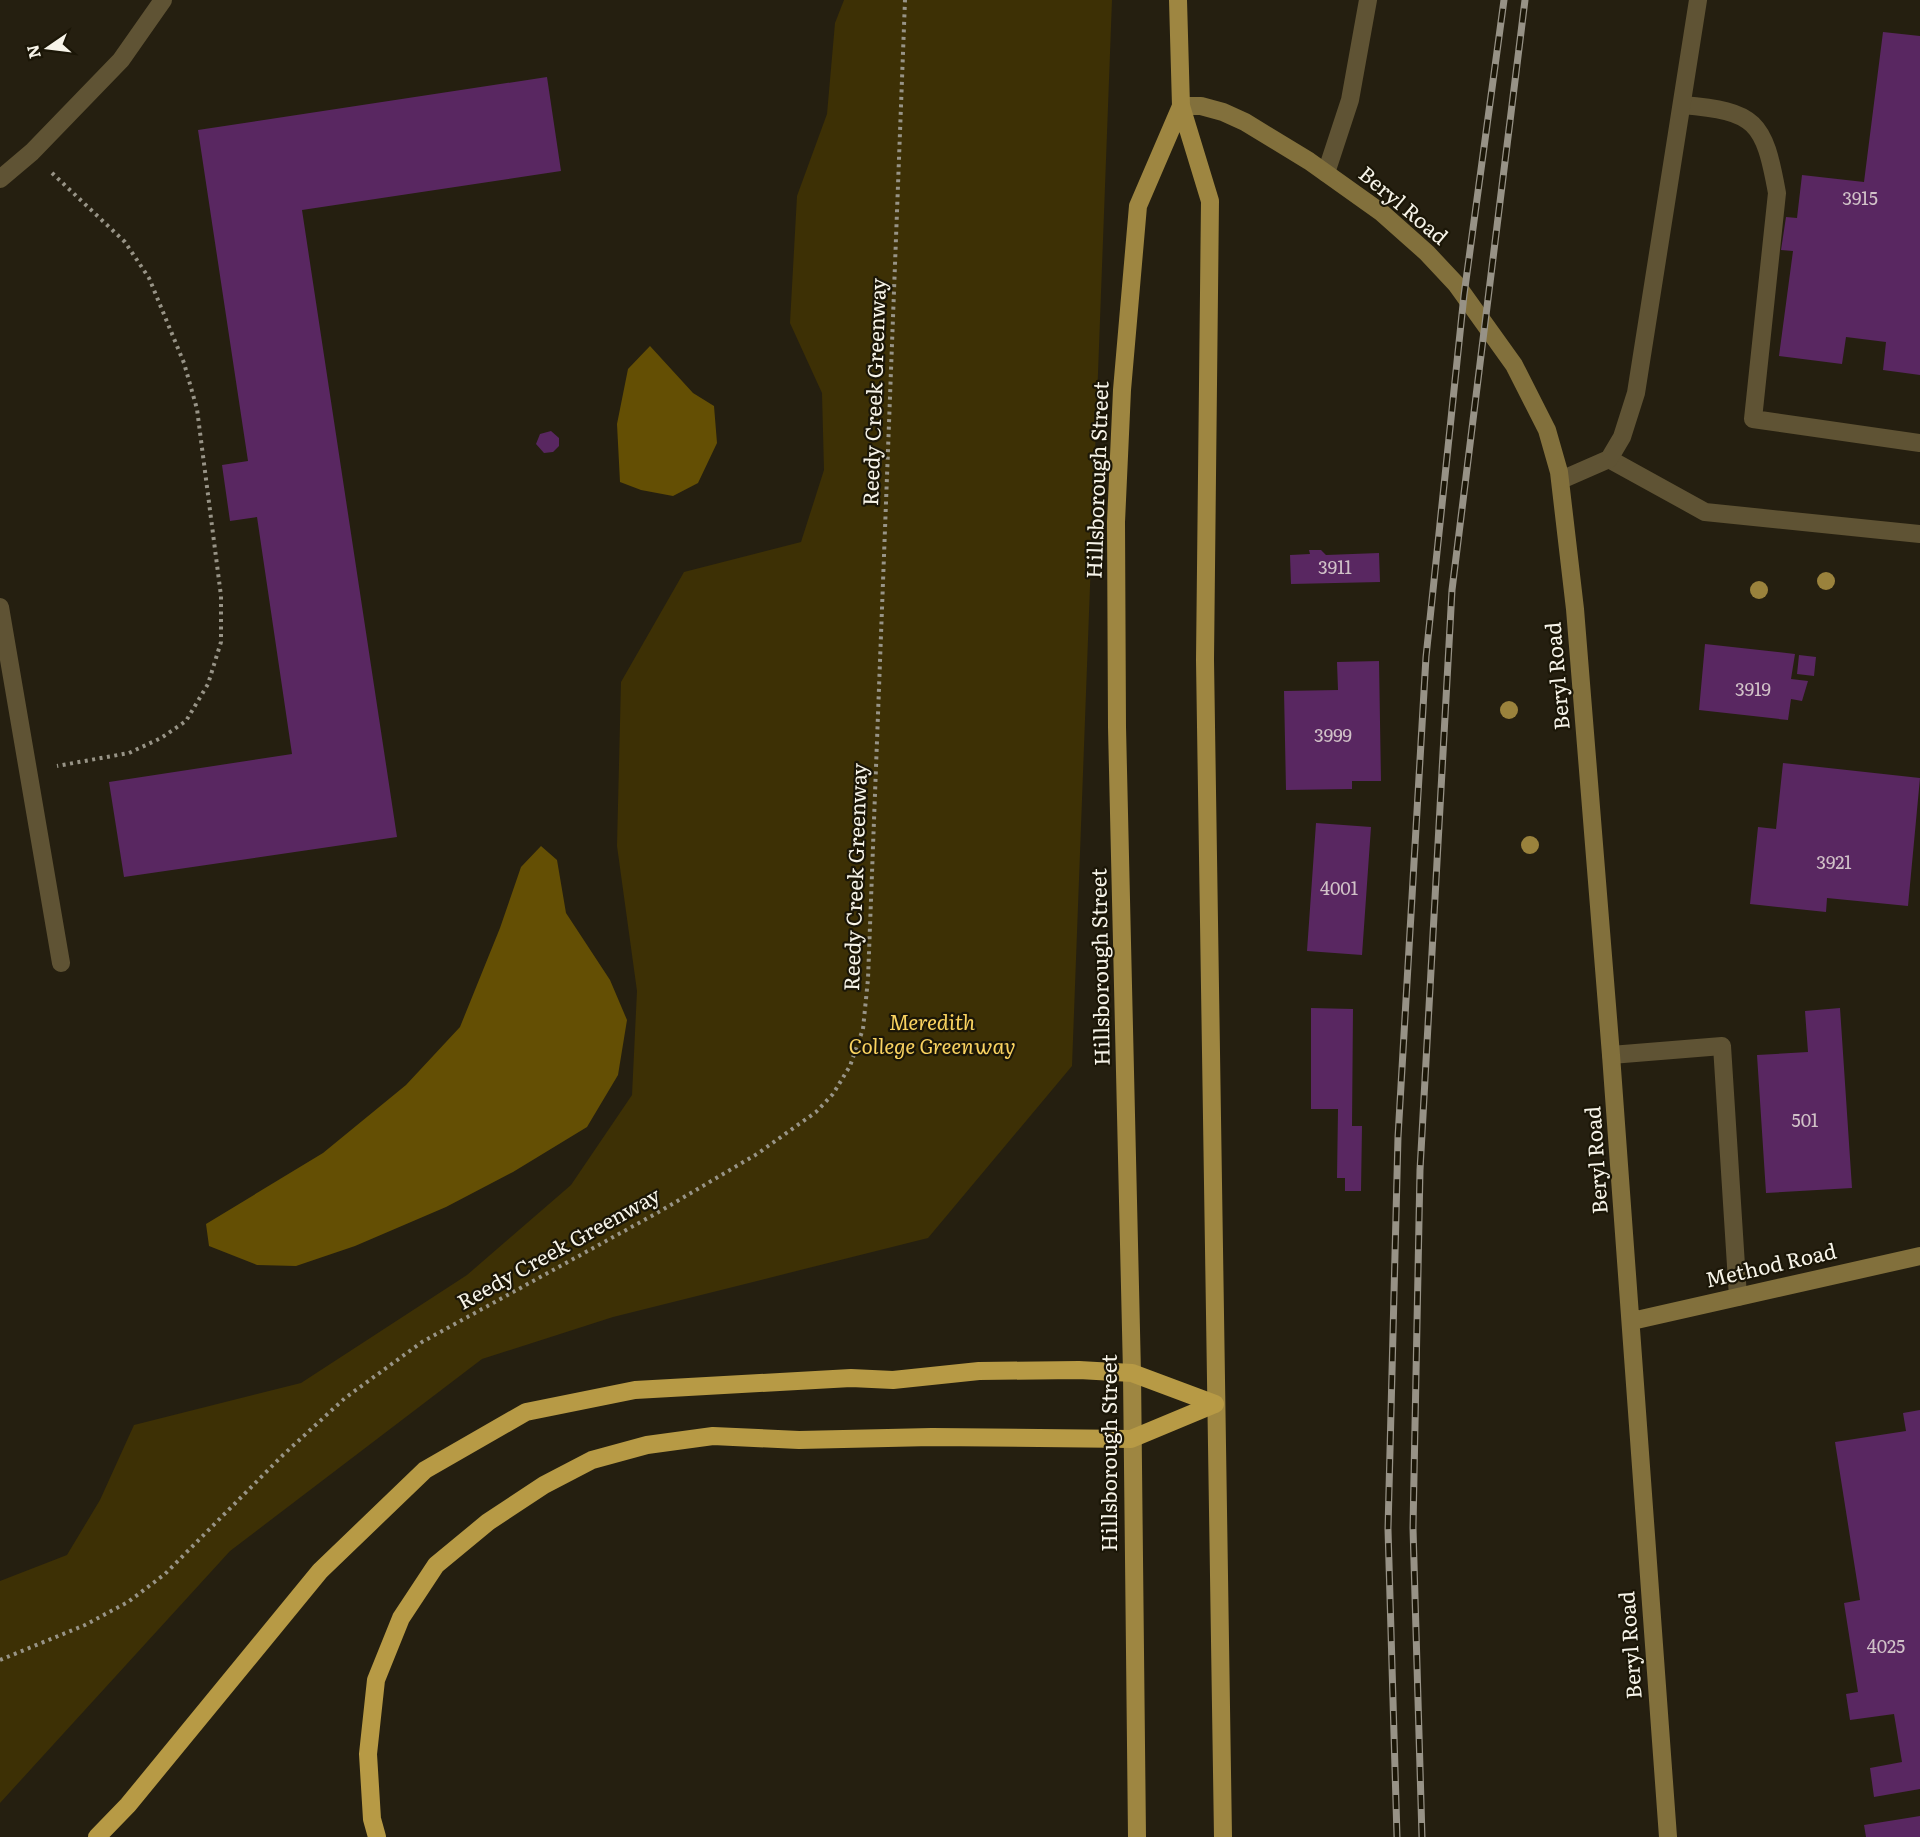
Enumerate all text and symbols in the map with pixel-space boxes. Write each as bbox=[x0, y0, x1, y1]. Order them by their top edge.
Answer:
north arrow bbox=[18, 18, 78, 78]
text: N bbox=[19, 42, 46, 61]
street label: Beryl Road bbox=[1353, 157, 1456, 251]
house number: 3915 bbox=[1842, 184, 1878, 211]
street label: Reedy Creek Greenway bbox=[853, 277, 892, 506]
street label: Hillsborough Street bbox=[1077, 380, 1114, 579]
house number: 3911 bbox=[1318, 553, 1352, 580]
street label: Beryl Road bbox=[1535, 621, 1576, 731]
house number: 3919 bbox=[1735, 675, 1771, 702]
house number: 3999 bbox=[1314, 721, 1352, 748]
street label: Reedy Creek Greenway bbox=[834, 762, 873, 991]
house number: 3921 bbox=[1816, 848, 1852, 875]
street label: Hillsborough Street bbox=[1081, 868, 1116, 1066]
house number: 4001 bbox=[1320, 874, 1358, 901]
park label: Meredith College Greenway bbox=[849, 1005, 1015, 1060]
street label: Beryl Road bbox=[1575, 1105, 1614, 1215]
house number: 501 bbox=[1792, 1106, 1818, 1133]
street label: Reedy Creek Greenway bbox=[451, 1178, 666, 1316]
street label: Method Road bbox=[1702, 1233, 1839, 1294]
street label: Hillsborough Street bbox=[1092, 1354, 1123, 1552]
street label: Beryl Road bbox=[1609, 1590, 1648, 1700]
house number: 4025 bbox=[1867, 1632, 1905, 1659]

